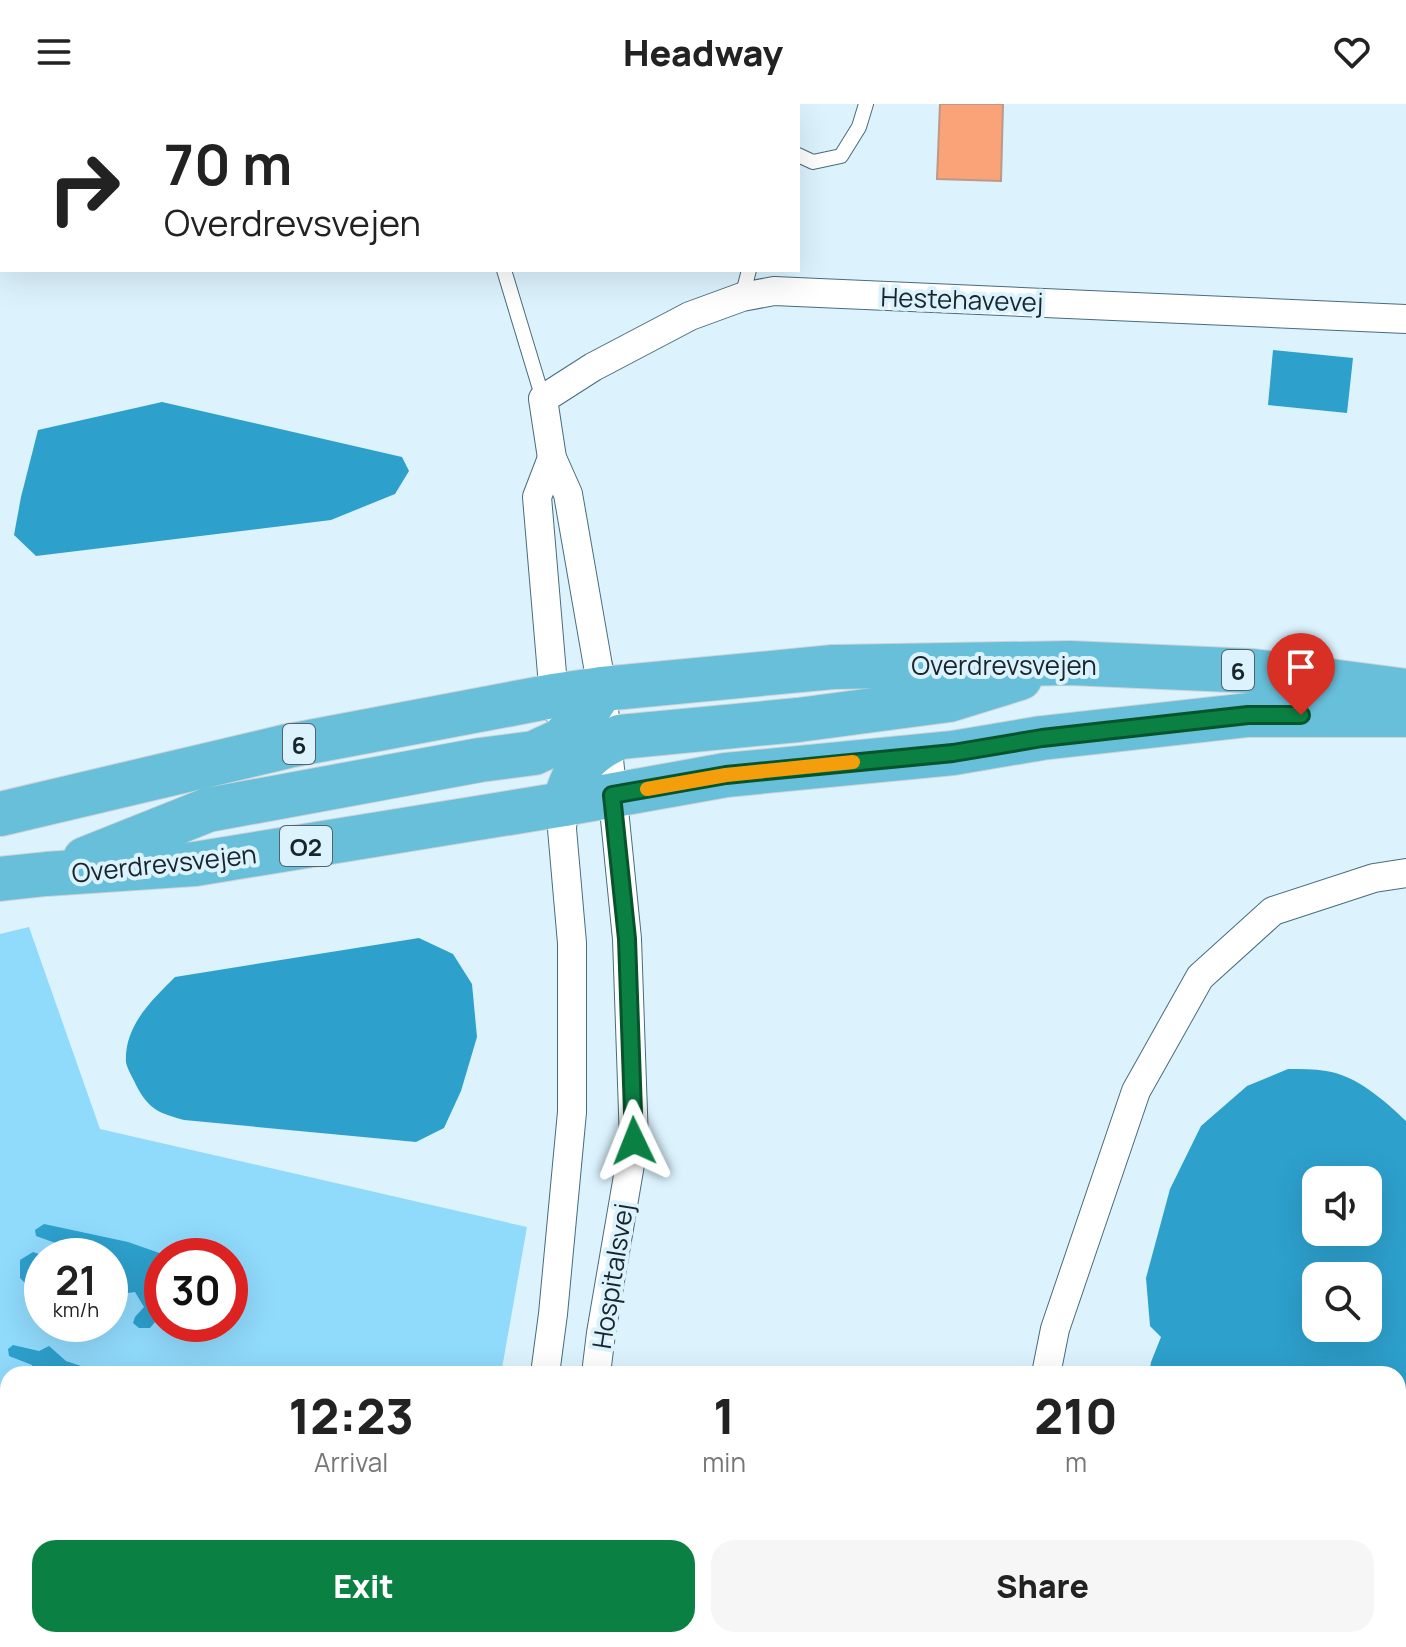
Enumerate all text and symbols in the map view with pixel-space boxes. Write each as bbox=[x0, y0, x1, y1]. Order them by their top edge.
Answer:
text: Headway bbox=[623, 28, 783, 77]
icon: menu bbox=[32, 30, 76, 74]
icon: heart bbox=[1330, 30, 1374, 74]
text: 70 m bbox=[164, 125, 292, 202]
icon: right bbox=[32, 136, 136, 240]
text: Overdrevsvejen bbox=[164, 198, 421, 247]
street label: Hestehavevej bbox=[880, 278, 1044, 320]
pin bbox=[1267, 633, 1335, 715]
icon: arrive bbox=[1279, 645, 1323, 689]
street label: Overdrevsvejen bbox=[911, 647, 1097, 683]
road number: 6 bbox=[1222, 650, 1254, 690]
road number: 6 bbox=[283, 724, 315, 764]
road number: O2 bbox=[280, 826, 332, 866]
street label: Overdrevsvejen bbox=[70, 835, 258, 891]
position arrow bbox=[592, 1099, 676, 1183]
map controls bbox=[1302, 1166, 1382, 1342]
button: sound bbox=[1302, 1166, 1382, 1246]
street label: Hospitalsvej bbox=[583, 1201, 641, 1351]
speed limit sign: 30 bbox=[144, 1238, 248, 1342]
text: 21 bbox=[55, 1252, 97, 1307]
button: search bbox=[1302, 1262, 1382, 1342]
text: km/h bbox=[53, 1296, 99, 1323]
text: 12:23 bbox=[289, 1383, 414, 1448]
text: 1 bbox=[713, 1383, 735, 1448]
text: 210 bbox=[1034, 1383, 1118, 1448]
text: Arrival bbox=[314, 1444, 388, 1480]
text: min bbox=[702, 1444, 746, 1480]
text: m bbox=[1065, 1444, 1087, 1480]
button: Exit bbox=[32, 1540, 695, 1632]
button: Share bbox=[711, 1540, 1374, 1632]

